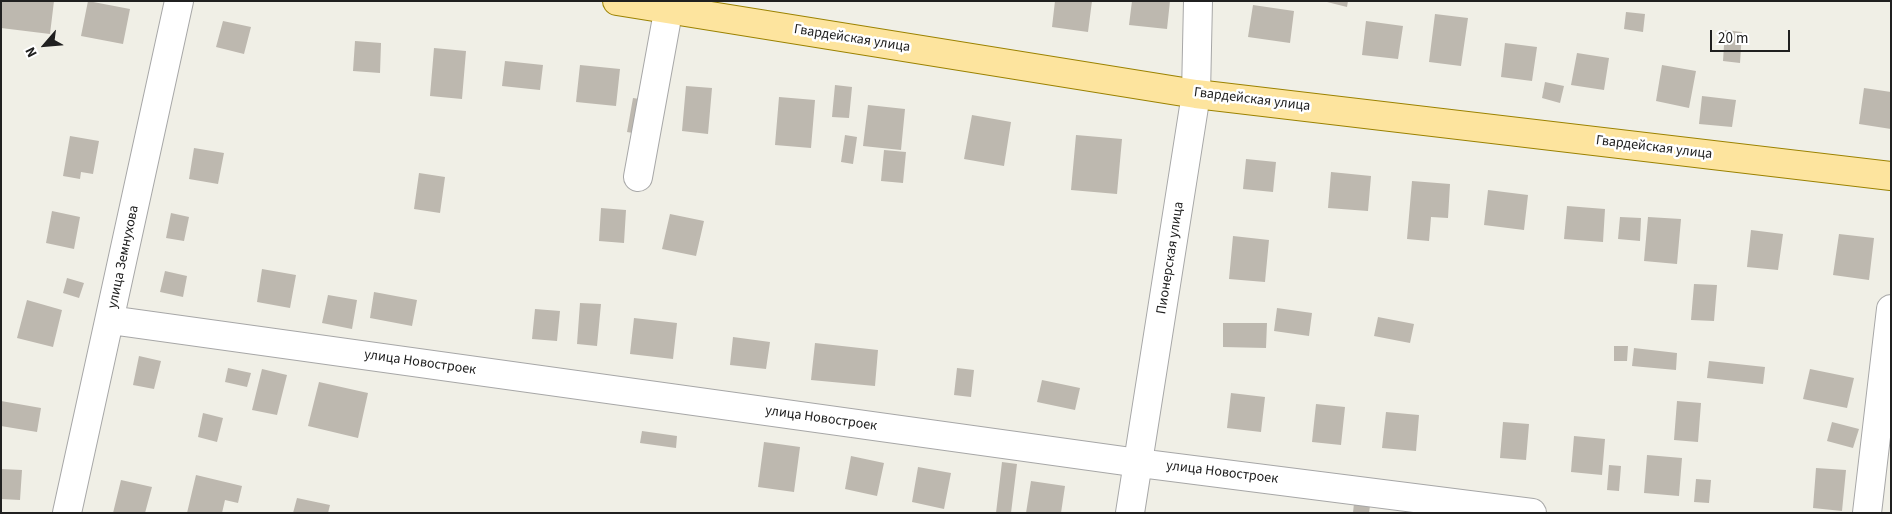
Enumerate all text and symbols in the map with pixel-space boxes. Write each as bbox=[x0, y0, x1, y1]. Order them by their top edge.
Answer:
north arrow bbox=[20, 20, 70, 70]
scale bar bbox=[1712, 20, 1792, 52]
street label: Гвардейская улица bbox=[793, 22, 911, 56]
text: 20 m bbox=[1718, 28, 1748, 49]
text: N bbox=[21, 43, 43, 60]
street label: Гвардейская улица bbox=[1193, 85, 1311, 115]
street label: Гвардейская улица bbox=[1595, 133, 1713, 163]
street label: Пионерская улица bbox=[1154, 200, 1188, 316]
street label: улица Земнухова bbox=[105, 204, 143, 310]
street label: улица Новостроек bbox=[363, 347, 477, 379]
street label: улица Новостроек bbox=[764, 403, 878, 435]
street label: улица Новостроек bbox=[1165, 458, 1279, 488]

